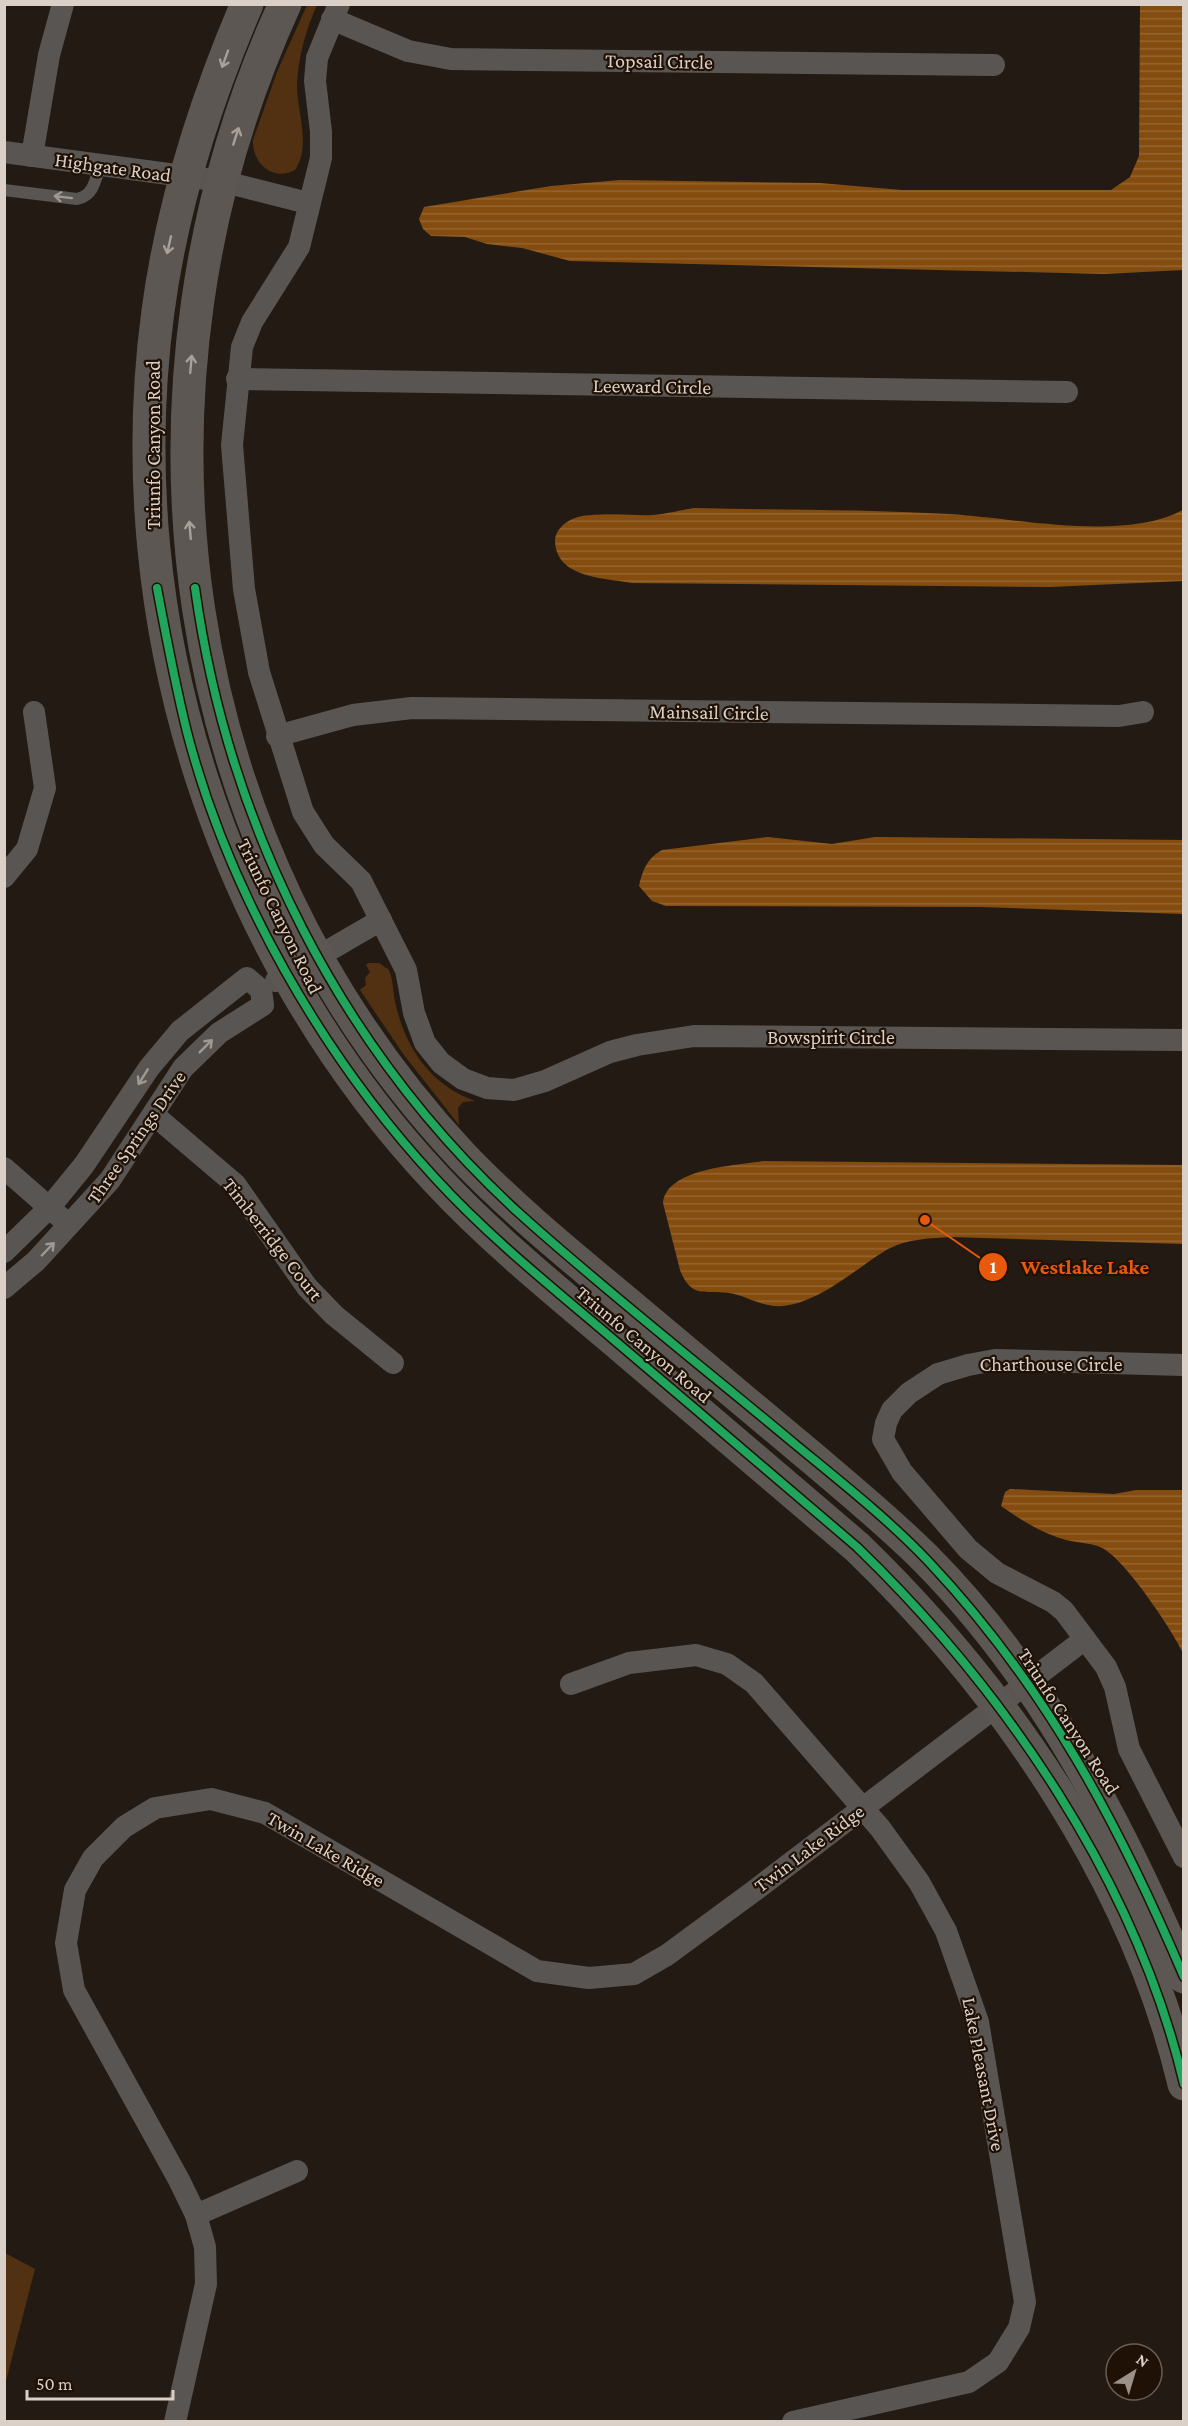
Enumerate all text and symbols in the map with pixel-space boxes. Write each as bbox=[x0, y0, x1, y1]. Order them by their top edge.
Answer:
one-way arrow bbox=[219, 49, 230, 67]
street label: Topsail Circle bbox=[605, 49, 713, 74]
one-way arrow bbox=[231, 127, 242, 146]
street label: Highgate Road bbox=[53, 148, 173, 187]
one-way arrow bbox=[54, 192, 73, 203]
one-way arrow bbox=[163, 236, 175, 255]
one-way arrow bbox=[186, 354, 197, 374]
street label: Triunfo Canyon Road bbox=[142, 360, 165, 530]
street label: Leeward Circle bbox=[593, 374, 712, 398]
one-way arrow bbox=[184, 520, 195, 540]
street label: Mainsail Circle bbox=[649, 700, 769, 724]
street label: Triunfo Canyon Road bbox=[232, 835, 327, 998]
street label: Bowspirit Circle bbox=[767, 1026, 895, 1049]
one-way arrow bbox=[199, 1039, 214, 1053]
street label: Three Springs Drive bbox=[82, 1066, 191, 1208]
one-way arrow bbox=[136, 1068, 148, 1085]
street label: Timberridge Court bbox=[218, 1173, 328, 1306]
one-way arrow bbox=[41, 1241, 55, 1256]
callout: Westlake Lake bbox=[978, 1248, 1161, 1287]
text: Westlake Lake bbox=[1020, 1255, 1150, 1279]
text: 1 bbox=[990, 1257, 997, 1277]
street label: Triunfo Canyon Road bbox=[571, 1281, 716, 1408]
street label: Charthouse Circle bbox=[979, 1353, 1123, 1375]
street label: Triunfo Canyon Road bbox=[1013, 1644, 1125, 1799]
street label: Twin Lake Ridge bbox=[750, 1799, 869, 1897]
street label: Twin Lake Ridge bbox=[263, 1807, 389, 1892]
street label: Lake Pleasant Drive bbox=[958, 1995, 1010, 2153]
north arrow bbox=[1104, 2342, 1164, 2402]
text: N bbox=[1133, 2350, 1152, 2371]
scale bar bbox=[27, 2363, 172, 2401]
text: 50 m bbox=[36, 2374, 73, 2394]

